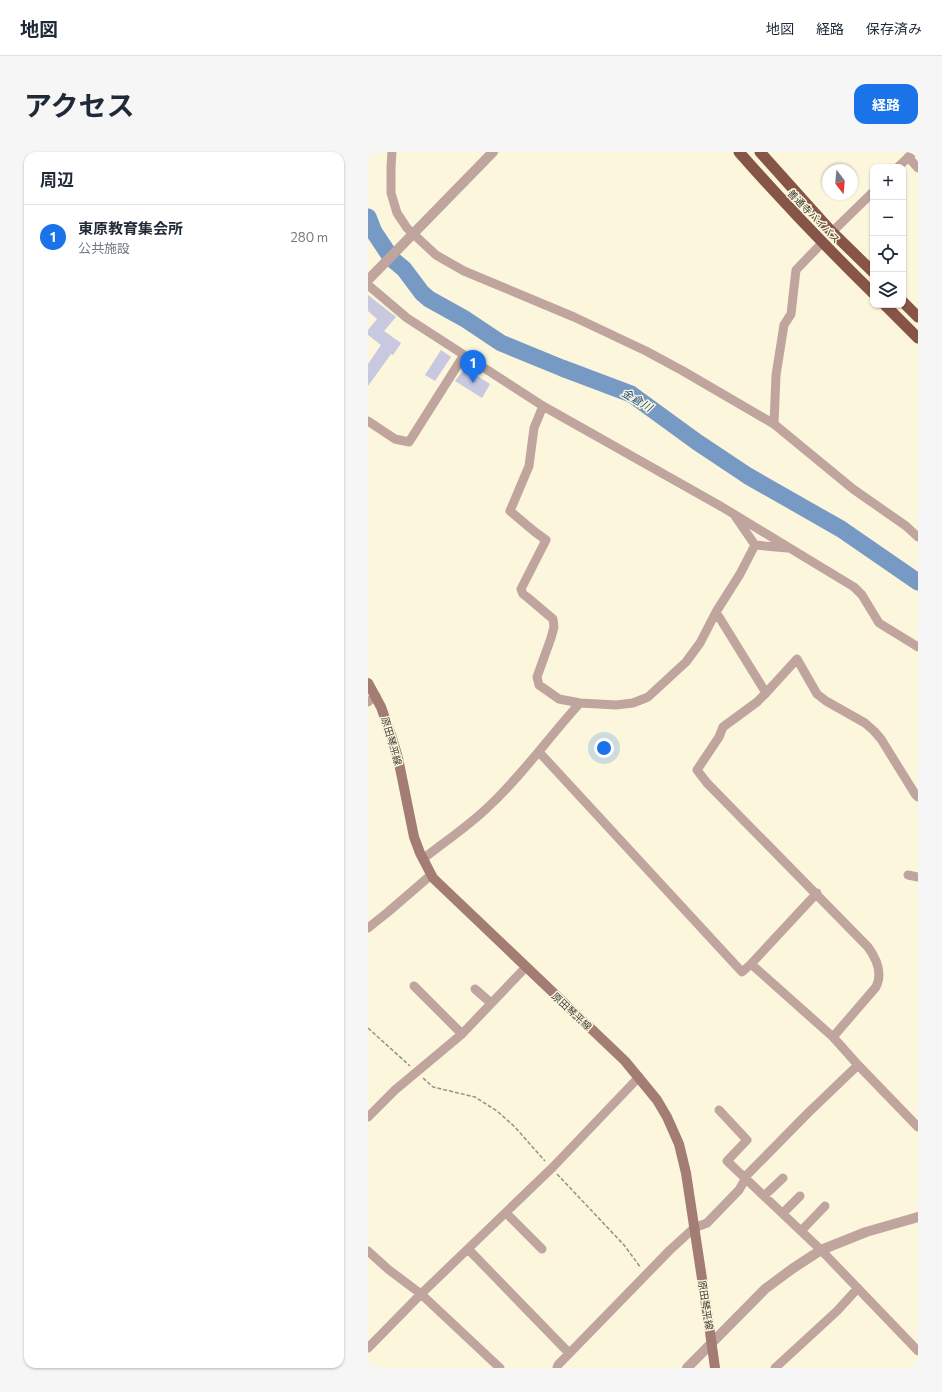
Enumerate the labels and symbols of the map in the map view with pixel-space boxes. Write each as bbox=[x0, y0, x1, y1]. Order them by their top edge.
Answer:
north arrow bbox=[822, 164, 858, 200]
street label: 善通寺バイパス bbox=[785, 187, 843, 245]
pin: 1 bbox=[460, 350, 486, 383]
water label: 金倉川 bbox=[620, 386, 656, 414]
street label: 原田琴平線 bbox=[379, 715, 405, 767]
your location bbox=[594, 738, 614, 758]
street label: 原田琴平線 bbox=[550, 990, 594, 1032]
street label: 原田琴平線 bbox=[696, 1279, 716, 1331]

